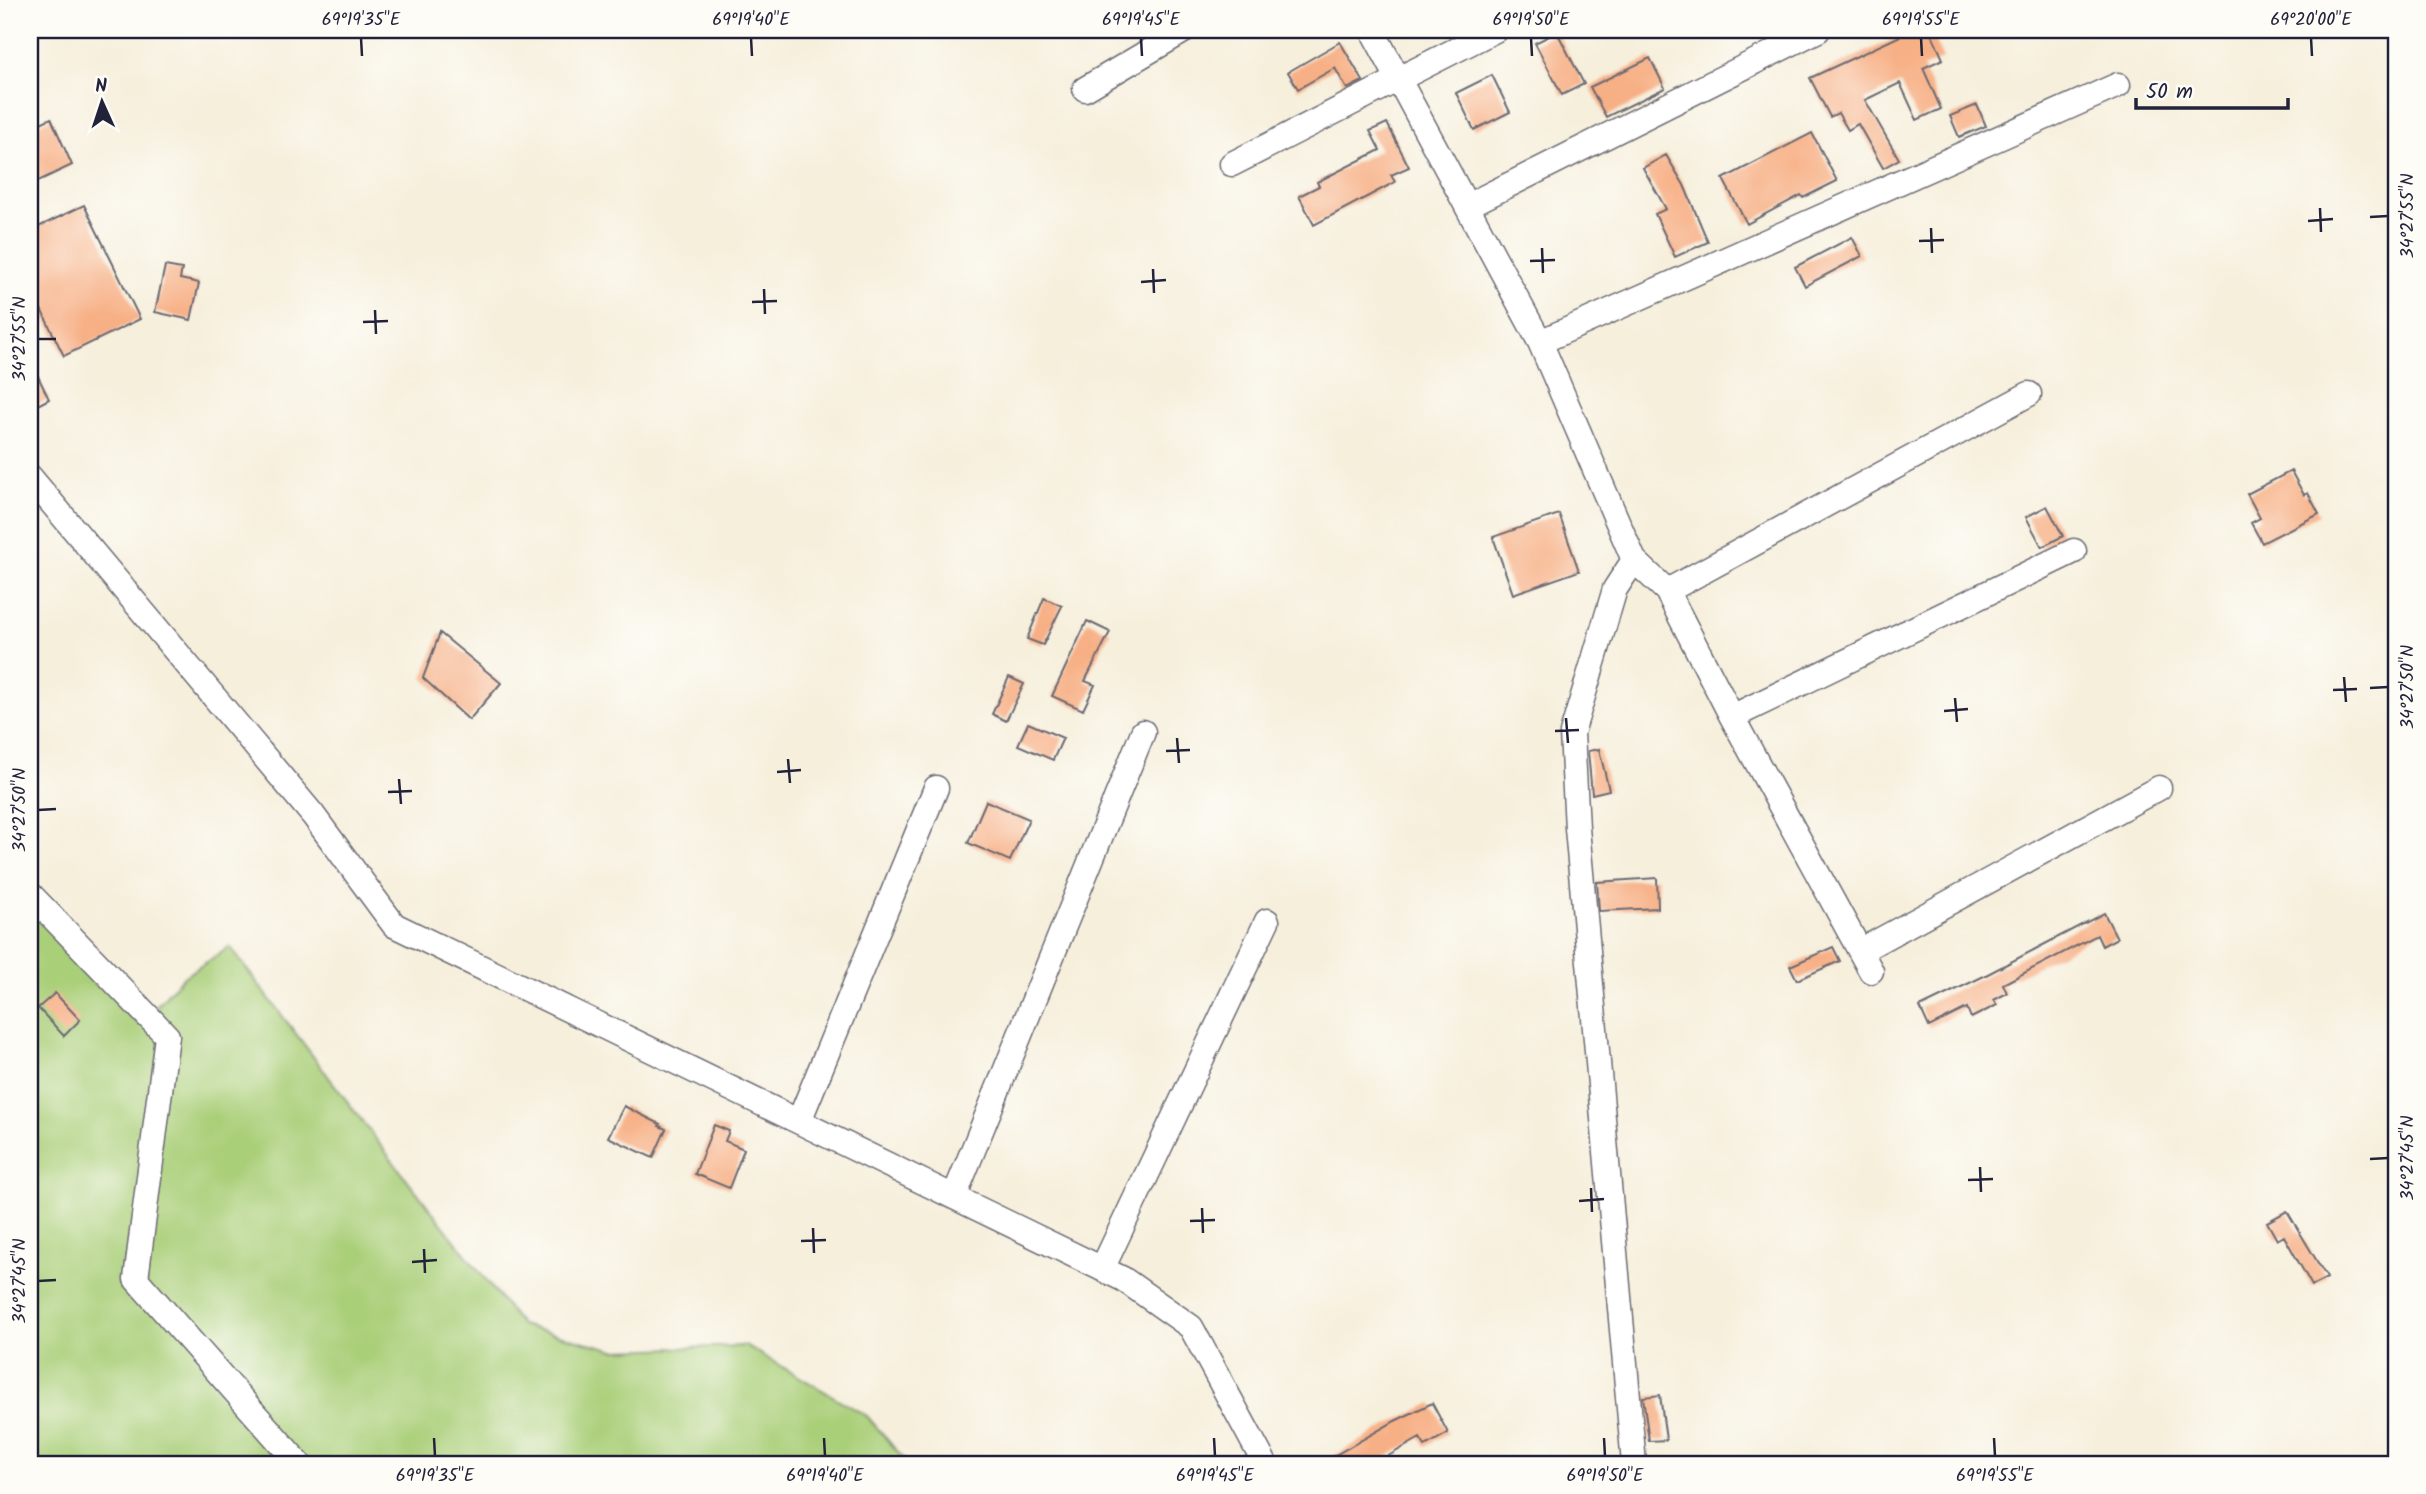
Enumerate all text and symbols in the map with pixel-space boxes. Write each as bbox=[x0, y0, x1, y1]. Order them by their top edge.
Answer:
text: 69°19'35"E bbox=[322, 6, 401, 35]
text: 69°19'40"E bbox=[712, 6, 790, 35]
text: 69°19'45"E bbox=[1102, 6, 1180, 35]
text: 69°19'50"E bbox=[1492, 6, 1570, 35]
text: 69°19'55"E bbox=[1882, 6, 1960, 35]
text: 69°20'00"E bbox=[2270, 6, 2352, 35]
north arrow bbox=[66, 66, 136, 136]
scale bar bbox=[2136, 66, 2288, 110]
text: N bbox=[94, 72, 108, 102]
text: 50 m bbox=[2146, 76, 2193, 109]
text: 34°27'55"N bbox=[2394, 173, 2423, 259]
text: 34°27'55"N bbox=[6, 296, 35, 382]
text: 34°27'50"N bbox=[2394, 645, 2423, 729]
text: 34°27'50"N bbox=[6, 768, 35, 852]
text: 34°27'45"N bbox=[2394, 1115, 2423, 1201]
text: 34°27'45"N bbox=[6, 1238, 35, 1324]
text: 69°19'35"E bbox=[396, 1462, 475, 1491]
text: 69°19'40"E bbox=[786, 1462, 864, 1491]
text: 69°19'45"E bbox=[1176, 1462, 1254, 1491]
text: 69°19'50"E bbox=[1566, 1462, 1644, 1491]
text: 69°19'55"E bbox=[1956, 1462, 2034, 1491]

